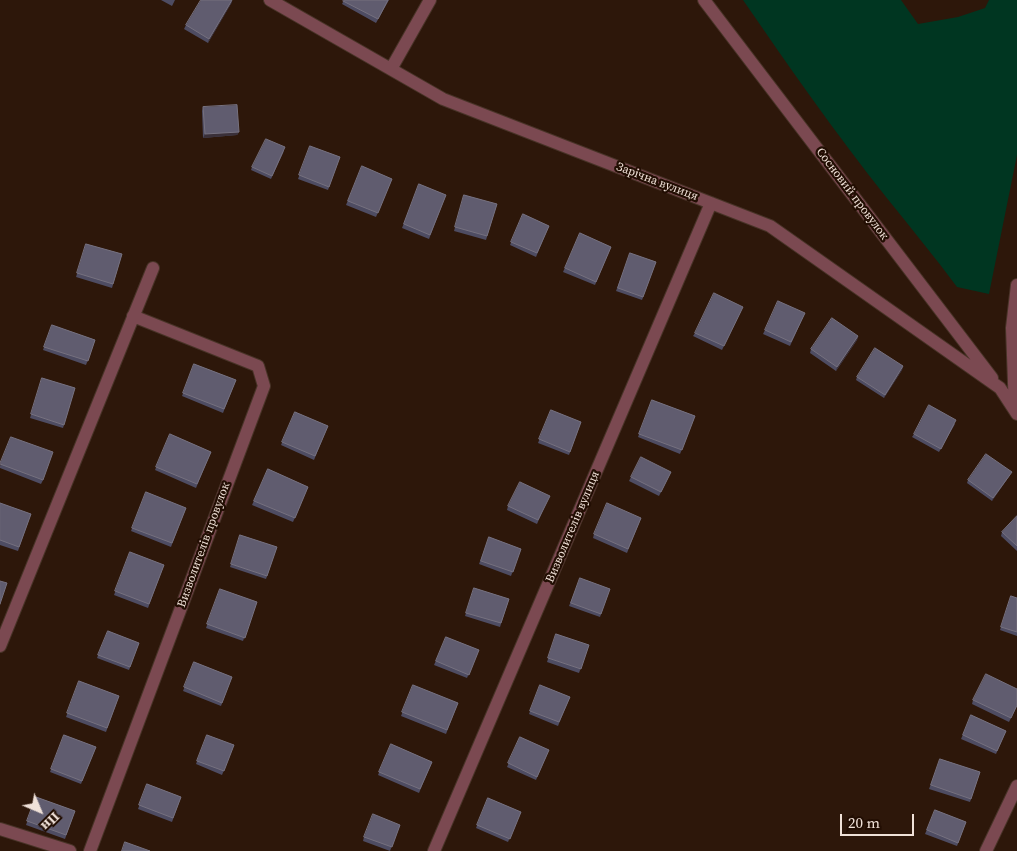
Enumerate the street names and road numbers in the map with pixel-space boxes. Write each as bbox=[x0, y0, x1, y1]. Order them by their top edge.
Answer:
street label: Сосновий провулок bbox=[813, 145, 891, 243]
street label: Зарічна вулиця bbox=[614, 160, 700, 204]
street label: Визволителів вулиця bbox=[543, 469, 603, 585]
street label: Визволителів провулок bbox=[175, 481, 233, 609]

